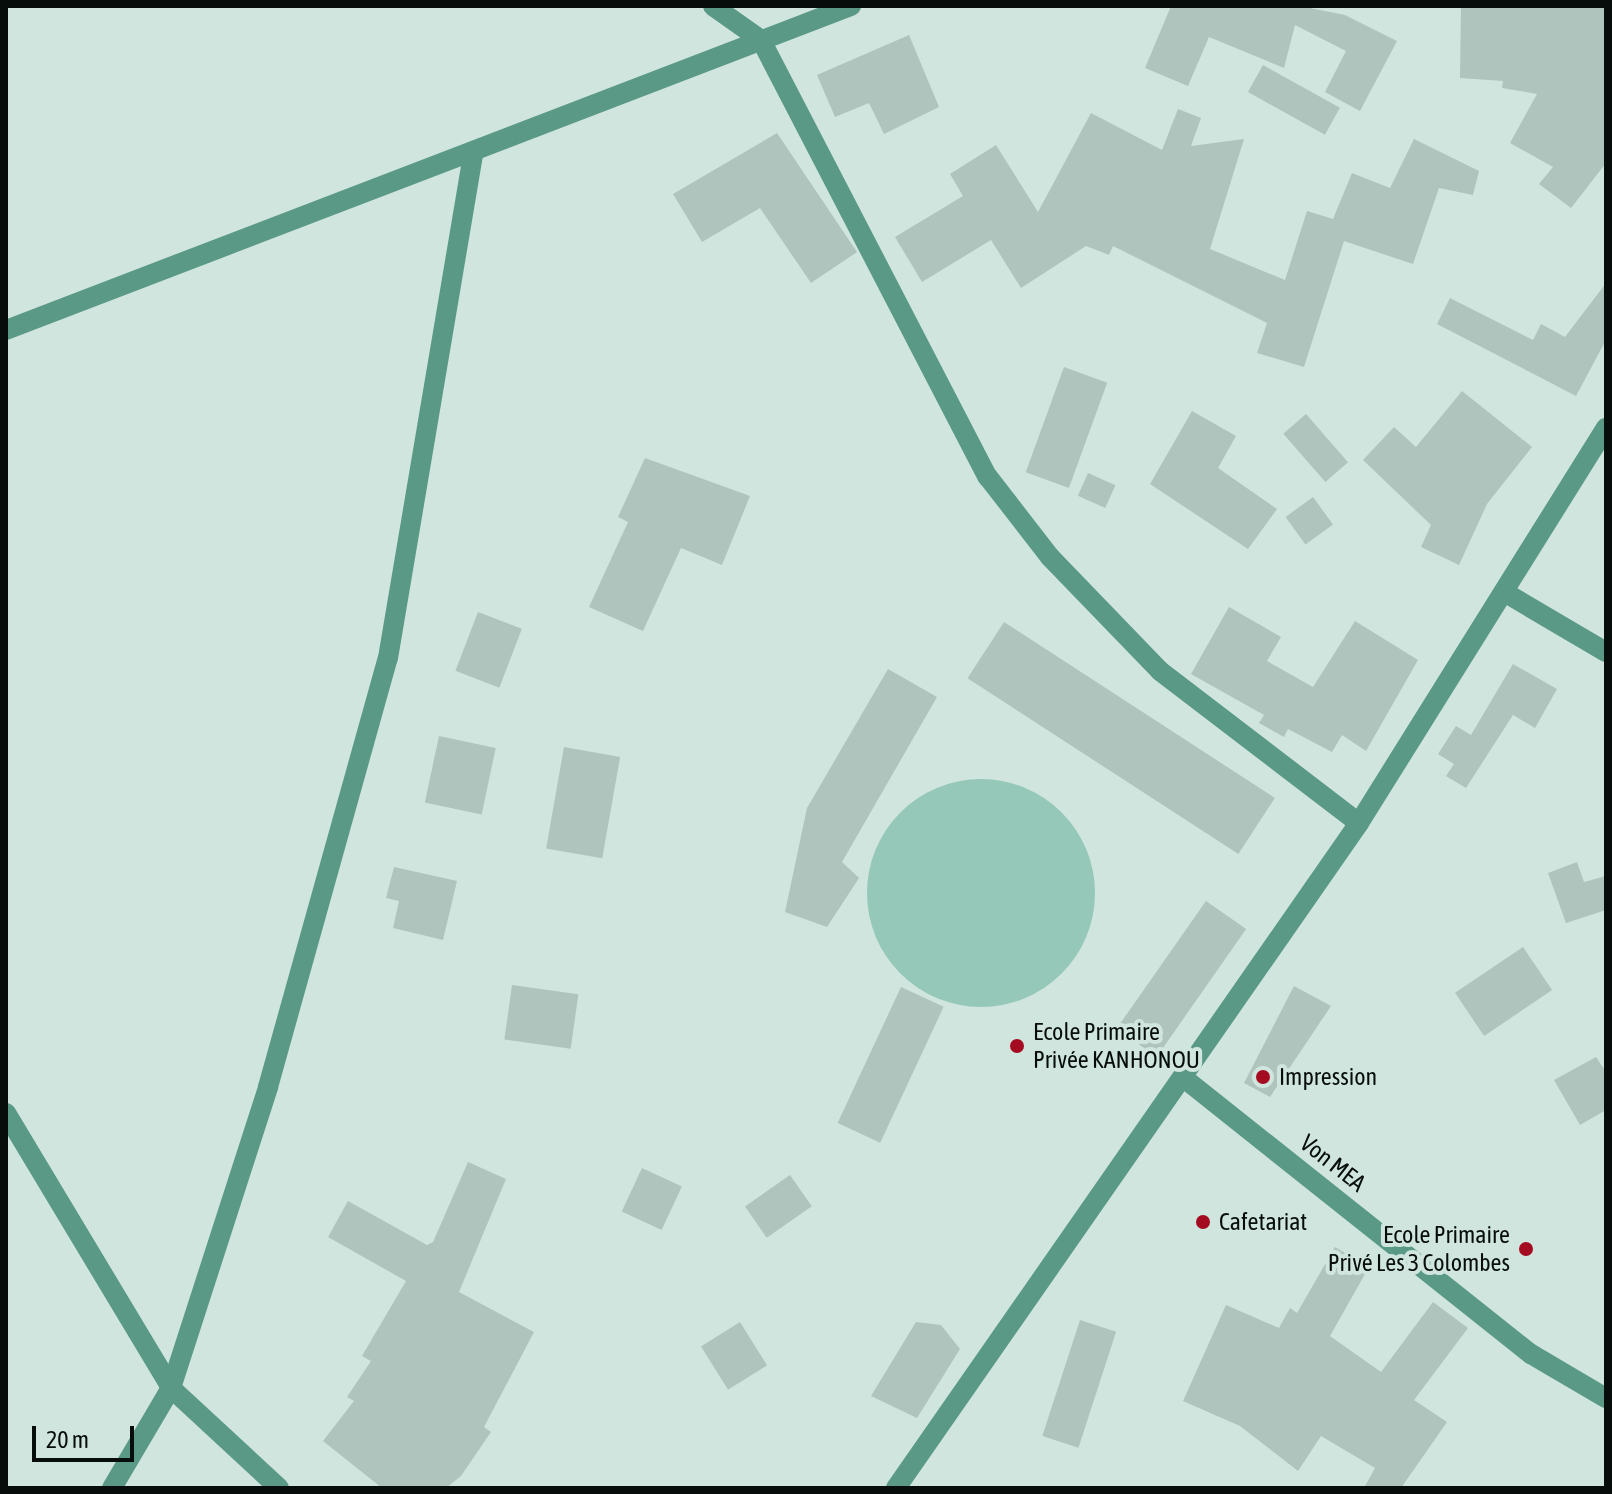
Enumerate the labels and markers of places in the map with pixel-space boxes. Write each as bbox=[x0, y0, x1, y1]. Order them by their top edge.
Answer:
place label: Ecole Primaire Privée KANHONOU bbox=[1033, 1018, 1200, 1074]
marker: Ecole Primaire Privée KANHONOU bbox=[1008, 1037, 1026, 1055]
place label: Impression bbox=[1279, 1063, 1377, 1091]
marker: Impression bbox=[1254, 1068, 1272, 1086]
place label: Cafetariat bbox=[1219, 1208, 1307, 1236]
marker: Cafetariat bbox=[1194, 1213, 1212, 1231]
place label: Ecole Primaire Privé Les 3 Colombes bbox=[1328, 1221, 1510, 1277]
marker: Ecole Primaire Privé Les 3 Colombes bbox=[1517, 1240, 1535, 1258]

